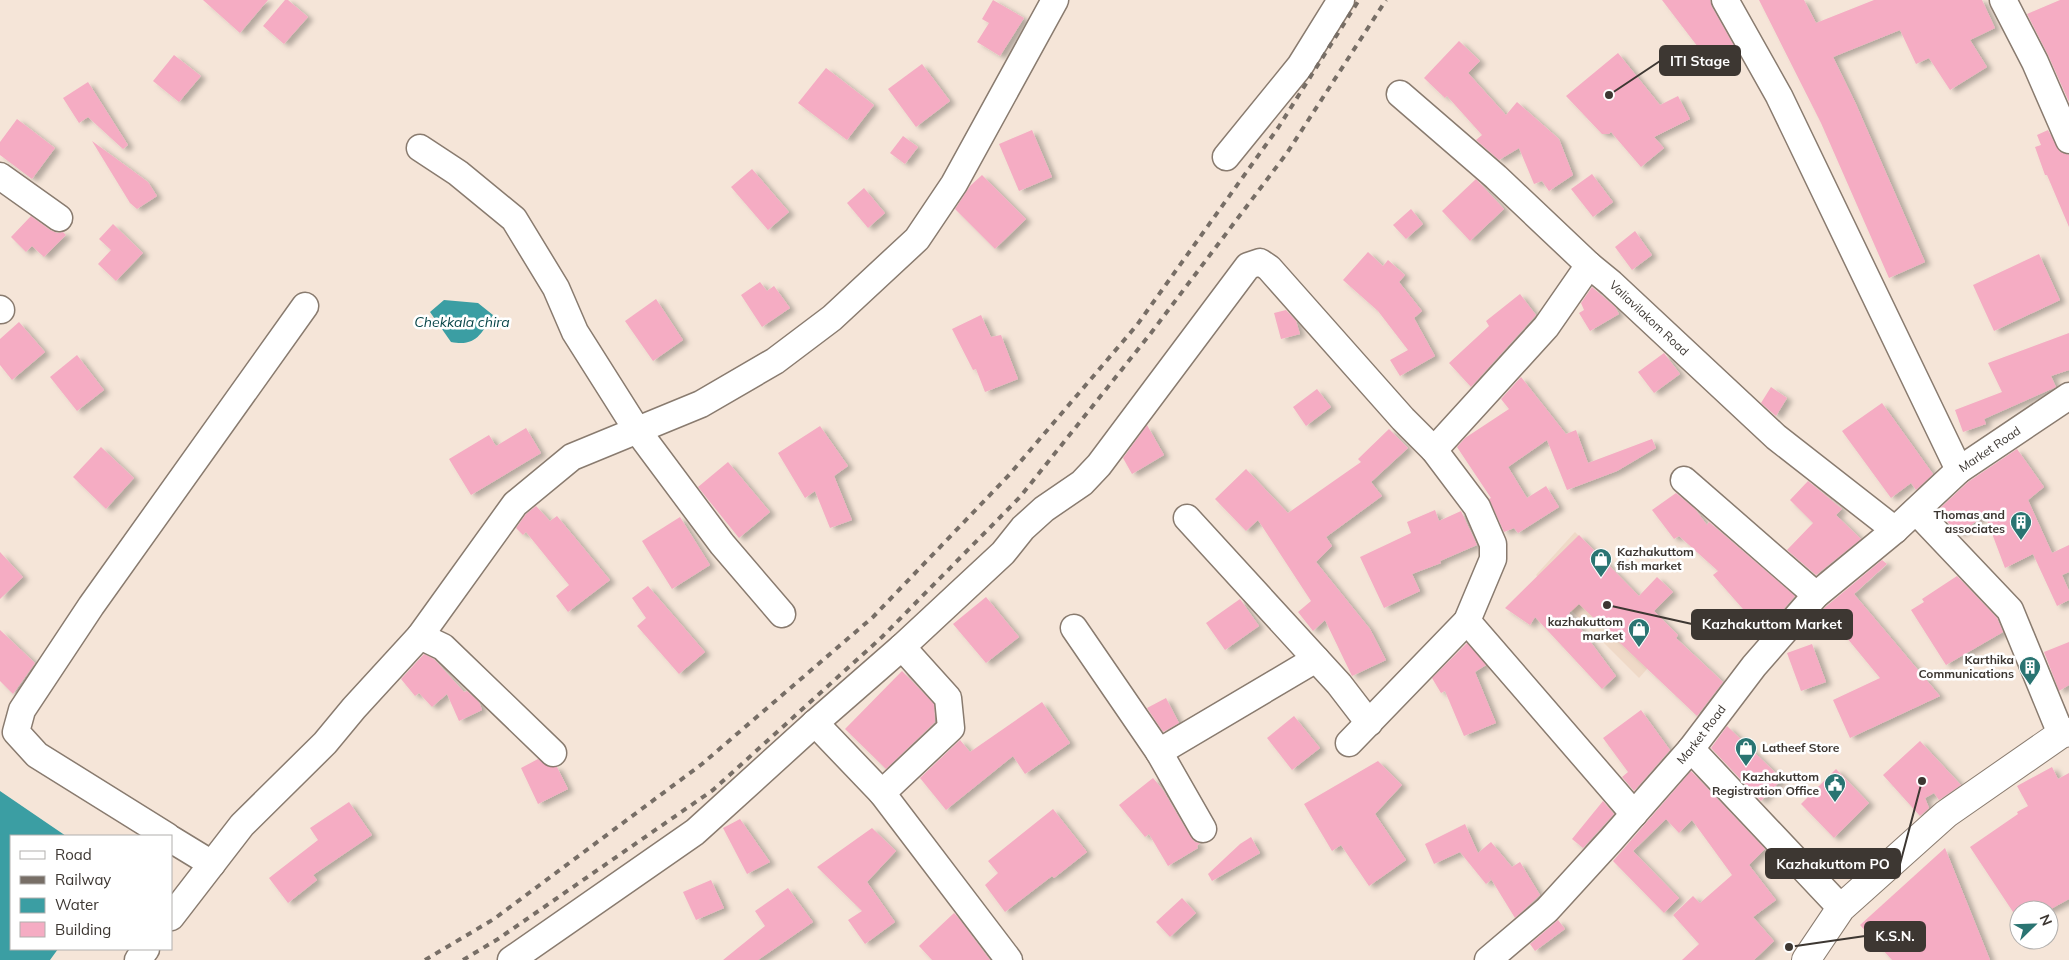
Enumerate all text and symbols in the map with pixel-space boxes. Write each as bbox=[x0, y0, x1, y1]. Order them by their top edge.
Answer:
callout: ITI Stage bbox=[1660, 46, 1740, 75]
text: ITI Stage bbox=[1670, 52, 1730, 70]
street label: Valiavilakom Road bbox=[1606, 277, 1692, 359]
water label: Chekkala chira bbox=[414, 313, 510, 331]
street label: Market Road bbox=[1956, 423, 2023, 475]
place label: Thomas and associates bbox=[1934, 507, 2005, 536]
building icon: Thomas and associates bbox=[2009, 510, 2033, 541]
place label: Kazhakuttom fish market bbox=[1617, 544, 1694, 573]
shop icon: Kazhakuttom fish market bbox=[1589, 547, 1613, 578]
callout: Kazhakuttom Market bbox=[1692, 610, 1852, 639]
place label: kazhakuttom market bbox=[1548, 614, 1623, 643]
text: Kazhakuttom Market bbox=[1702, 615, 1843, 633]
shop icon: kazhakuttom market bbox=[1627, 617, 1651, 648]
place label: Karthika Communications bbox=[1919, 652, 2014, 681]
building icon: Karthika Communications bbox=[2018, 655, 2042, 686]
street label: Market Road bbox=[1673, 702, 1729, 767]
shop icon: Latheef Store bbox=[1734, 736, 1758, 767]
place label: Latheef Store bbox=[1762, 740, 1840, 755]
place label: Kazhakuttom Registration Office bbox=[1712, 769, 1819, 798]
public building icon: Kazhakuttom Registration Office bbox=[1823, 772, 1847, 803]
legend bbox=[10, 835, 172, 950]
text: Road bbox=[55, 845, 92, 864]
callout: Kazhakuttom PO bbox=[1766, 849, 1900, 878]
text: Kazhakuttom PO bbox=[1776, 855, 1890, 873]
text: Railway bbox=[55, 870, 111, 889]
text: Water bbox=[55, 895, 99, 914]
north arrow bbox=[2009, 900, 2059, 950]
text: N bbox=[2036, 912, 2056, 928]
text: Building bbox=[55, 920, 111, 939]
callout: K.S.N. bbox=[1865, 922, 1925, 951]
text: K.S.N. bbox=[1875, 927, 1915, 945]

